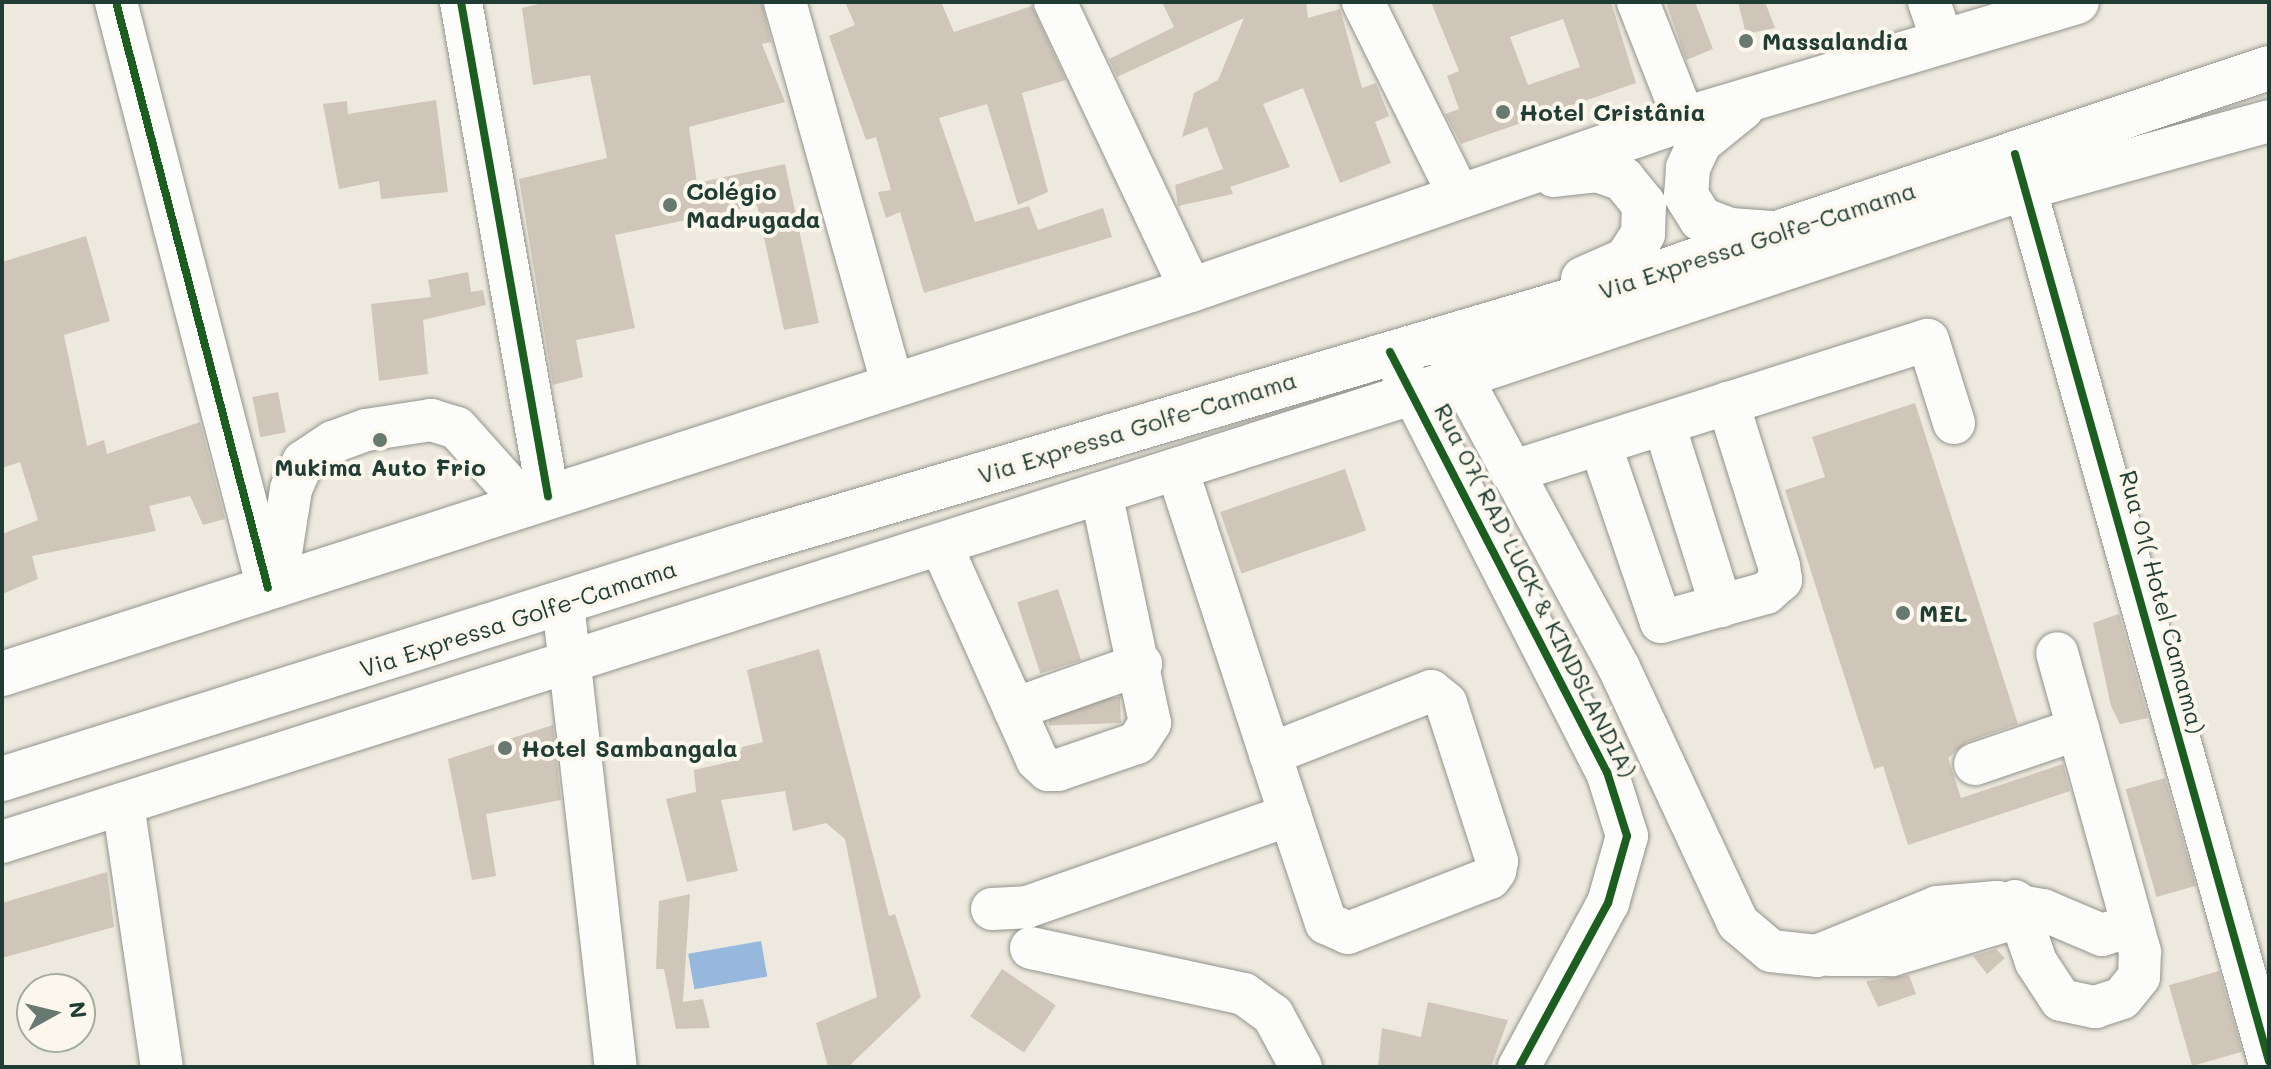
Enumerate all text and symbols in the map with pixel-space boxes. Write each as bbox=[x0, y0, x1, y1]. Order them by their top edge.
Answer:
place label: Massalandia bbox=[1762, 27, 1908, 55]
marker: Massalandia bbox=[1737, 32, 1755, 50]
place label: Hotel Cristânia bbox=[1519, 98, 1706, 126]
marker: Hotel Cristânia bbox=[1494, 103, 1512, 121]
street label: Via Expressa Golfe-Camama bbox=[1595, 175, 1919, 305]
place label: Colégio Madrugada bbox=[686, 177, 821, 233]
marker: Colégio Madrugada bbox=[661, 196, 679, 214]
street label: Via Expressa Golfe-Camama bbox=[974, 365, 1300, 489]
street label: Rua 07( RAD LUCK & KINDSLANDIA) bbox=[1429, 398, 1643, 782]
marker: Mukima Auto Frio bbox=[371, 431, 389, 449]
place label: Mukima Auto Frio bbox=[274, 453, 486, 481]
street label: Rua 01( Hotel Camama) bbox=[2114, 467, 2212, 737]
street label: Via Expressa Golfe-Camama bbox=[356, 553, 680, 683]
place label: MEL bbox=[1919, 599, 1968, 627]
marker: MEL bbox=[1894, 604, 1912, 622]
place label: Hotel Sambangala bbox=[521, 734, 738, 762]
marker: Hotel Sambangala bbox=[496, 739, 514, 757]
north arrow bbox=[16, 973, 96, 1053]
text: N bbox=[63, 1000, 94, 1020]

